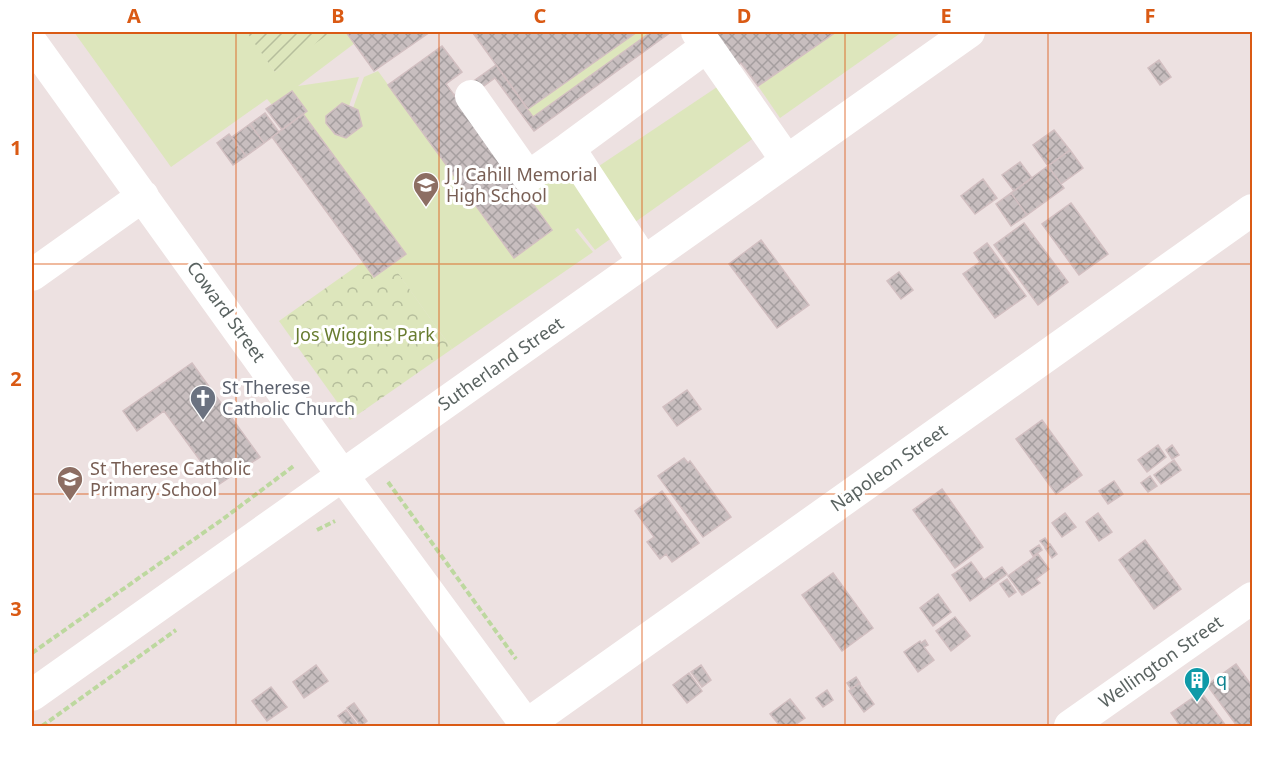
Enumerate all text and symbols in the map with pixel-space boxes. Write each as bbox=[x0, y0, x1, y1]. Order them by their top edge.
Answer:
text: A bbox=[127, 2, 141, 29]
text: B bbox=[331, 2, 345, 29]
text: C bbox=[534, 2, 547, 29]
text: D bbox=[737, 2, 751, 29]
text: E bbox=[940, 2, 952, 29]
text: F bbox=[1145, 2, 1155, 29]
text: 1 bbox=[10, 134, 22, 161]
place label: J J Cahill Memorial High School bbox=[444, 162, 597, 207]
school or university icon: J J Cahill Memorial High School bbox=[411, 170, 441, 208]
street label: Coward Street bbox=[182, 256, 272, 367]
street label: Sutherland Street bbox=[433, 311, 568, 415]
park label: Jos Wiggins Park bbox=[293, 322, 435, 346]
text: 2 bbox=[10, 365, 22, 392]
place label: St Therese Catholic Church bbox=[222, 375, 355, 420]
church icon: St Therese Catholic Church bbox=[188, 383, 218, 421]
street label: Napoleon Street bbox=[825, 418, 952, 516]
place label: St Therese Catholic Primary School bbox=[90, 456, 251, 501]
school or university icon: St Therese Catholic Primary School bbox=[55, 464, 85, 502]
text: 3 bbox=[10, 595, 22, 622]
street label: Wellington Street bbox=[1094, 609, 1228, 713]
building icon: q bbox=[1182, 665, 1212, 703]
place label: q bbox=[1216, 667, 1227, 691]

